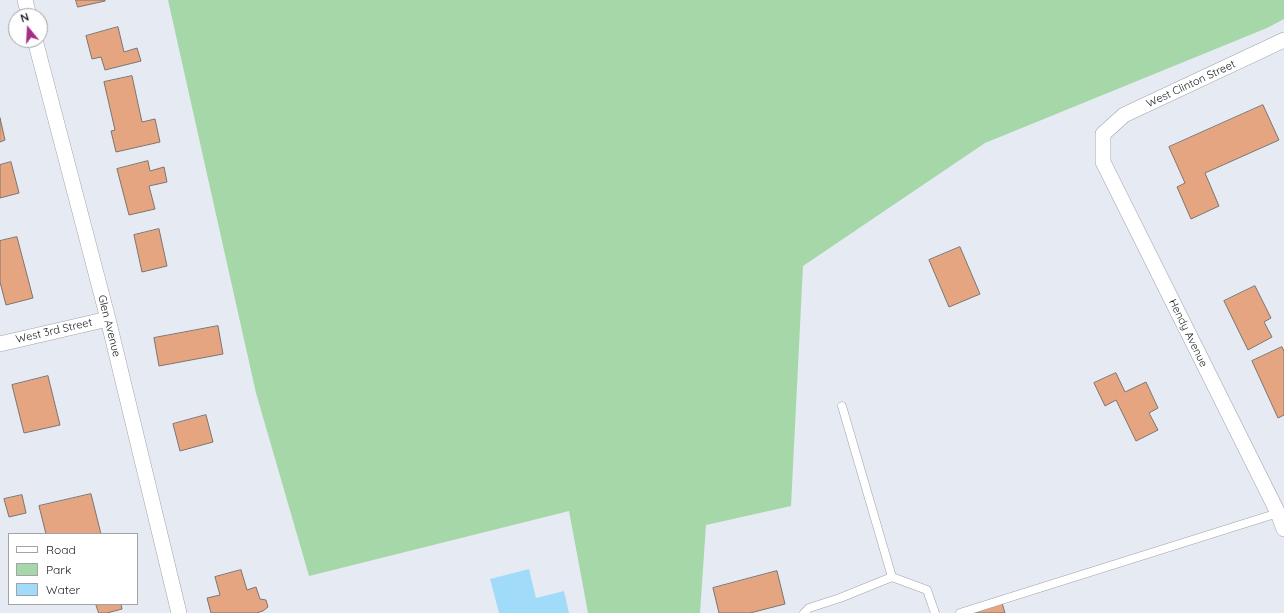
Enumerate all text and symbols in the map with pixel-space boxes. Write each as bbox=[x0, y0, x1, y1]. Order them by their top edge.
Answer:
north arrow bbox=[8, 8, 48, 48]
text: N bbox=[19, 10, 31, 25]
street label: West Clinton Street bbox=[1144, 58, 1238, 110]
street label: Glen Avenue bbox=[95, 294, 123, 358]
street label: Hendy Avenue bbox=[1166, 297, 1210, 369]
street label: West 3rd Street bbox=[14, 316, 94, 346]
legend bbox=[8, 533, 138, 605]
text: Road bbox=[46, 542, 76, 557]
text: Park bbox=[46, 562, 71, 577]
text: Water bbox=[46, 582, 80, 597]

